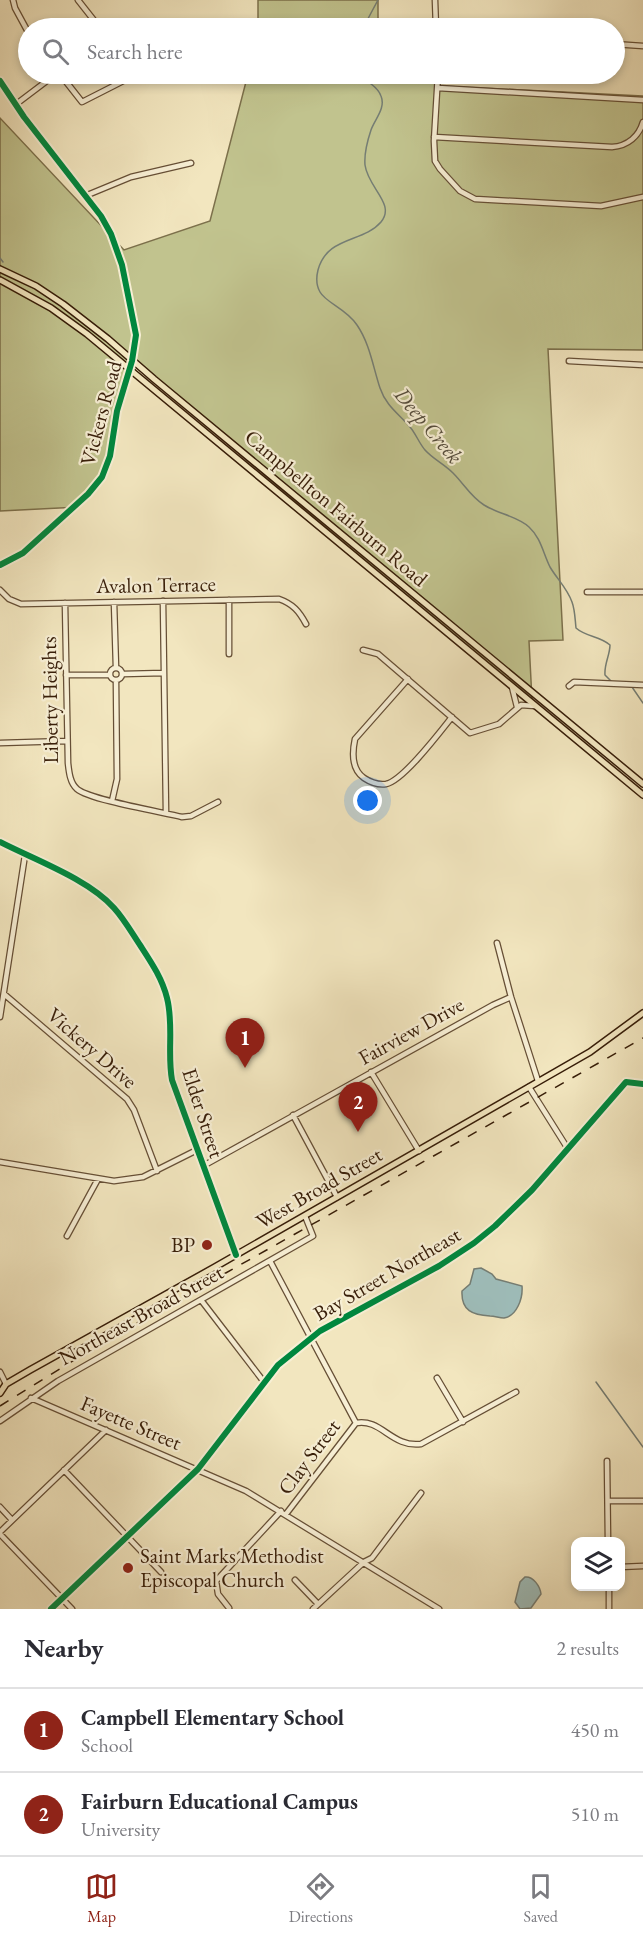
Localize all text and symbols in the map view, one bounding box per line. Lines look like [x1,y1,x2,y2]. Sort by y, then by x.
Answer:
search box [18,18,625,84]
icon: search [39,35,72,68]
text: Search here [87,37,182,66]
street label: Vickers Road [74,357,128,468]
water label: Deep Creek [387,380,469,470]
street label: Campbellton Fairburn Road [239,423,434,592]
street label: Avalon Terrace [95,570,216,599]
street label: Liberty Heights [35,636,64,764]
your location [353,786,382,815]
street label: Fairview Drive [353,990,468,1071]
street label: Vickery Drive [42,1001,143,1094]
pin: 1 [226,1018,264,1068]
street label: Elder Street [176,1064,231,1162]
pin: 2 [338,1082,378,1132]
street label: West Broad Street [251,1140,387,1235]
street label: Bay Street Northeast [308,1220,466,1327]
place label: BP [171,1231,195,1258]
marker: BP [200,1238,214,1252]
street label: Northeast Broad Street [54,1258,228,1371]
street label: Fayette Street [77,1389,186,1456]
street label: Clay Street [271,1413,346,1500]
map controls [571,1537,625,1591]
button: layers [571,1537,625,1591]
place label: Saint Marks Methodist Episcopal Church [140,1542,324,1593]
marker: Saint Marks Methodist Episcopal Church [121,1561,135,1575]
text: Nearby [24,1631,104,1665]
text: 2 results [556,1635,619,1661]
text: Campbell Elementary School [81,1703,344,1732]
text: 1 [38,1717,49,1743]
text: 450 m [571,1717,619,1743]
text: School [81,1732,133,1758]
text: Fairburn Educational Campus [81,1787,358,1816]
text: 2 [38,1801,49,1827]
text: 510 m [571,1801,619,1827]
text: University [81,1816,160,1842]
tab: Map [85,1870,118,1927]
tab: Directions [289,1870,353,1927]
tab: Saved [523,1870,558,1927]

